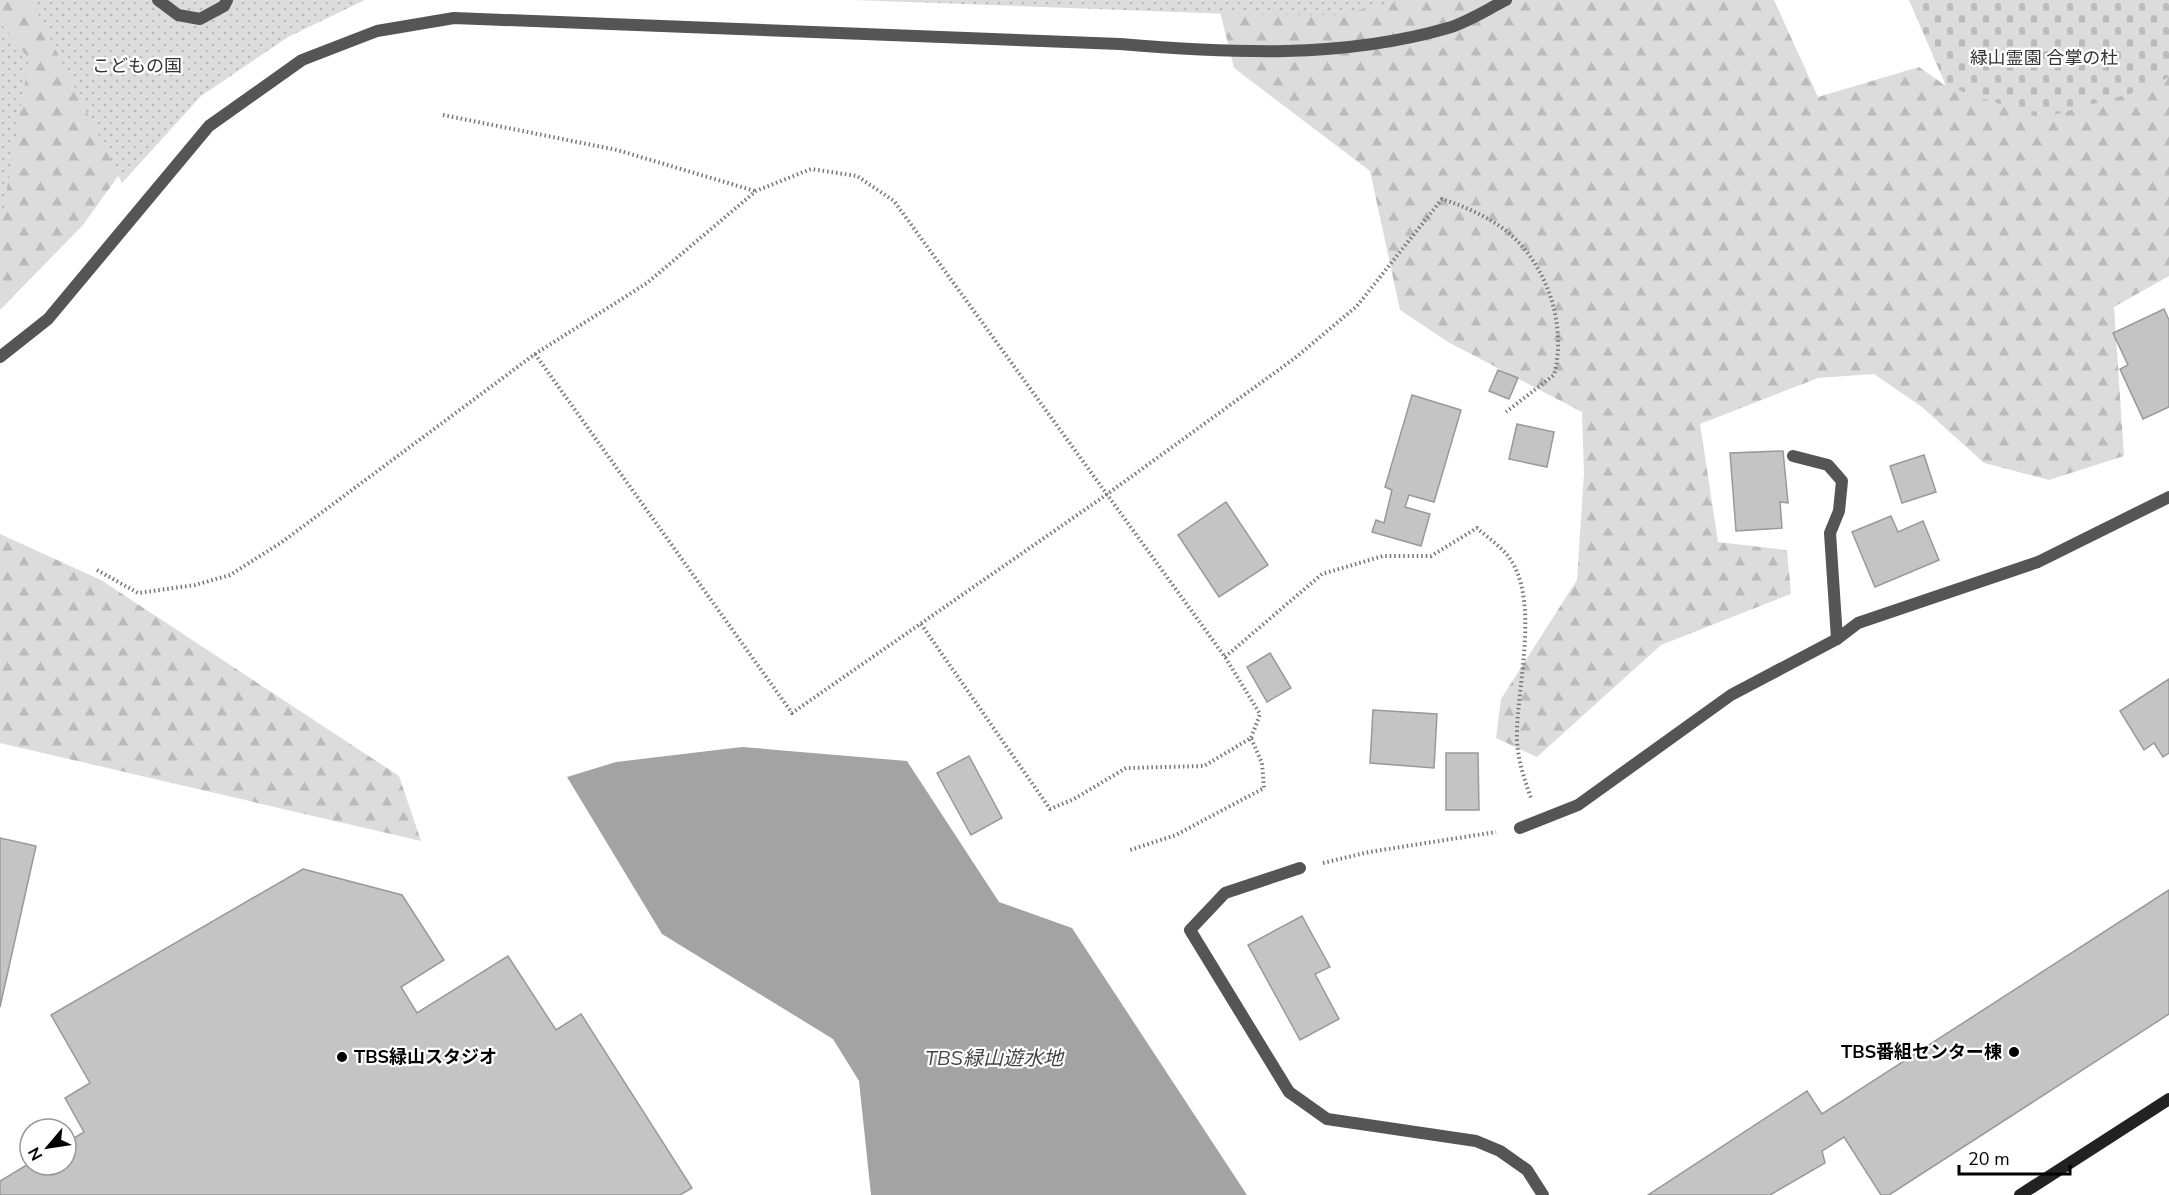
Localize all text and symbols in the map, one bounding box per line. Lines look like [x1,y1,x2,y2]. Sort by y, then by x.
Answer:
park label: 緑山霊園 合掌の杜 [1970,46,2118,70]
park label: こどもの国 [92,54,182,78]
place label: TBS番組センター棟 [1841,1040,2002,1064]
place label: TBS緑山スタジオ [354,1045,497,1069]
water label: TBS緑山遊水地 [925,1045,1065,1072]
marker: TBS番組センター棟 [2007,1045,2021,1059]
marker: TBS緑山スタジオ [335,1050,349,1064]
north arrow [18,1117,78,1177]
scale bar [1959,1138,2070,1176]
text: N [23,1143,48,1164]
text: 20 m [1968,1147,2010,1171]

